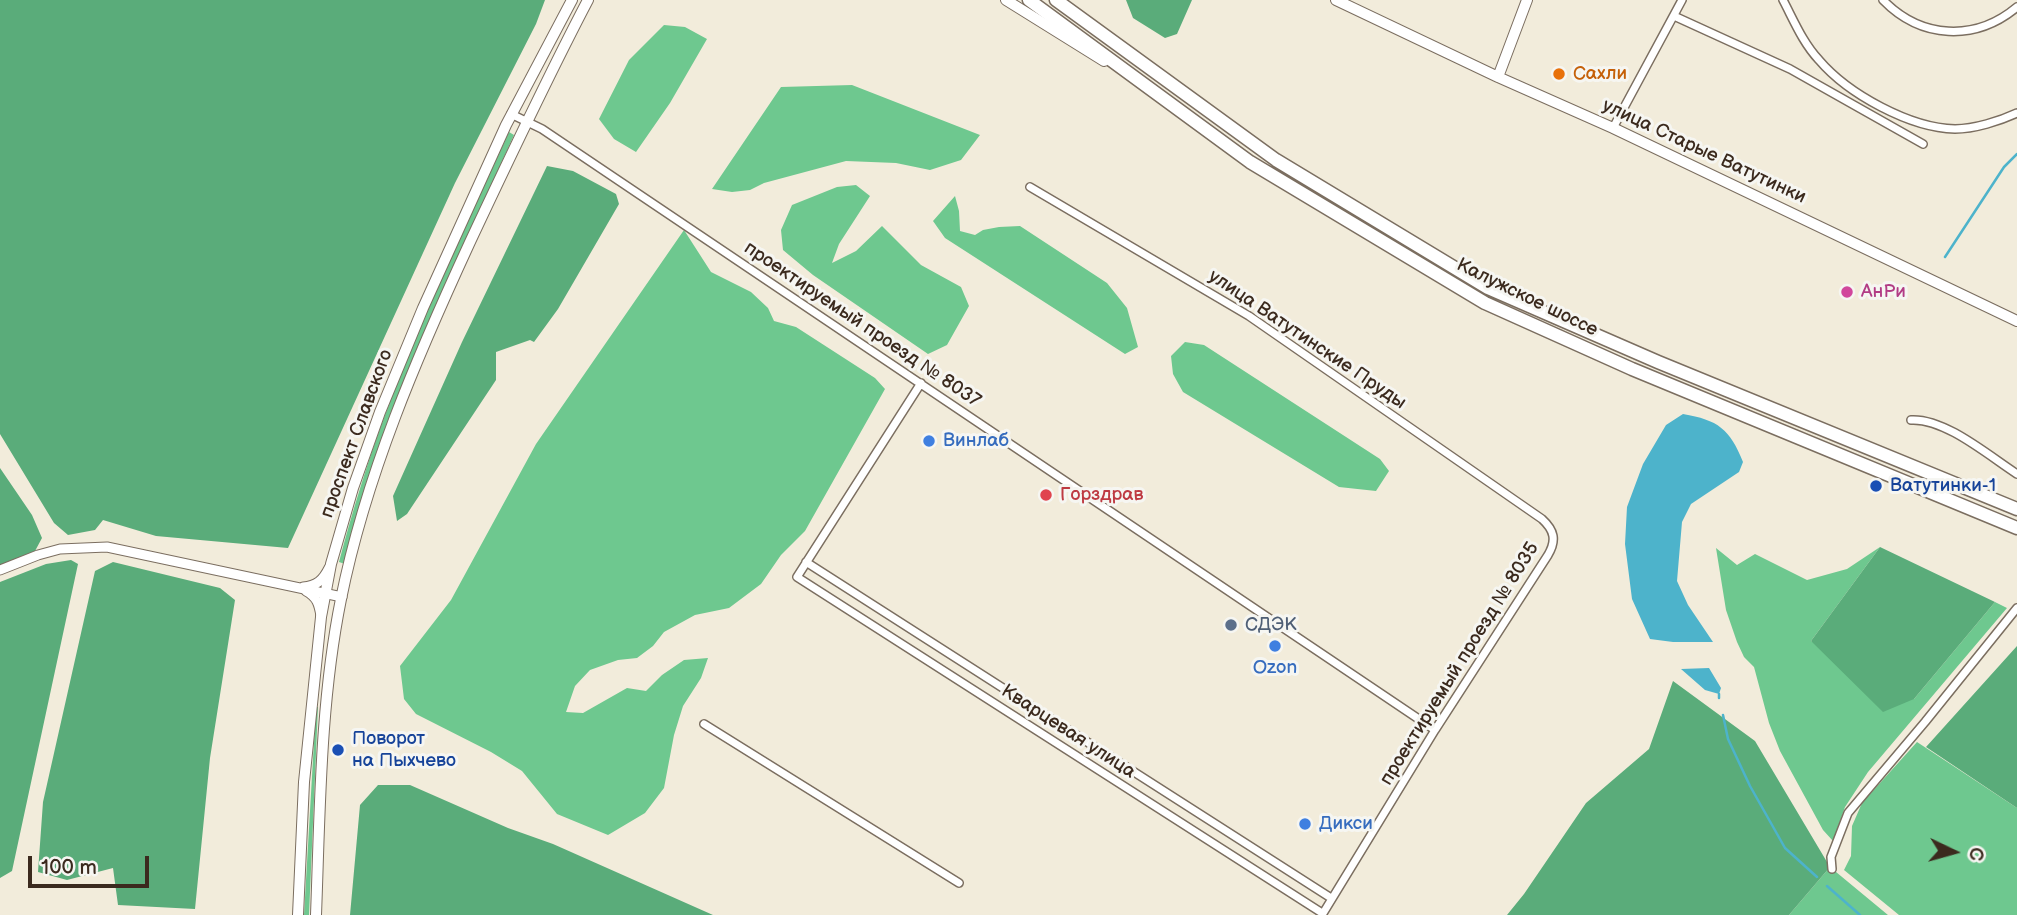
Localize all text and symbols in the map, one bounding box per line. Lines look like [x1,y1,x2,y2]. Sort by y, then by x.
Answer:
place label: Сахли [1573,63,1627,85]
marker: Сахли [1551,66,1567,82]
street label: улица Старые Ватутинки [1599,95,1809,209]
street label: проектируемый проезд № 8037 [739,237,985,413]
street label: Калужское шоссе [1453,254,1601,342]
street label: улица Ватутинские Пруды [1204,265,1410,415]
place label: АнРи [1861,281,1906,303]
marker: АнРи [1839,284,1855,300]
street label: проспект Славского [316,347,398,521]
place label: Винлаб [943,430,1009,452]
marker: Винлаб [921,433,937,449]
place label: Ватутинки-1 [1890,475,1996,497]
marker: Ватутинки-1 [1868,478,1884,494]
place label: Горздрав [1060,484,1144,506]
marker: Горздрав [1038,487,1054,503]
street label: проектируемый проезд № 8035 [1376,538,1544,790]
place label: СДЭК [1245,614,1296,636]
marker: СДЭК [1223,617,1239,633]
marker: Ozon [1267,638,1283,654]
place label: Ozon [1253,657,1297,679]
street label: Кварцевая улица [997,680,1139,784]
place label: Поворот на Пыхчево [352,728,456,772]
marker: Поворот на Пыхчево [330,742,346,758]
place label: Дикси [1319,813,1373,835]
marker: Дикси [1297,816,1313,832]
north arrow [1919,817,1989,887]
scale bar [32,842,152,886]
text: С [1963,846,1987,861]
text: 100 m [41,855,97,880]

